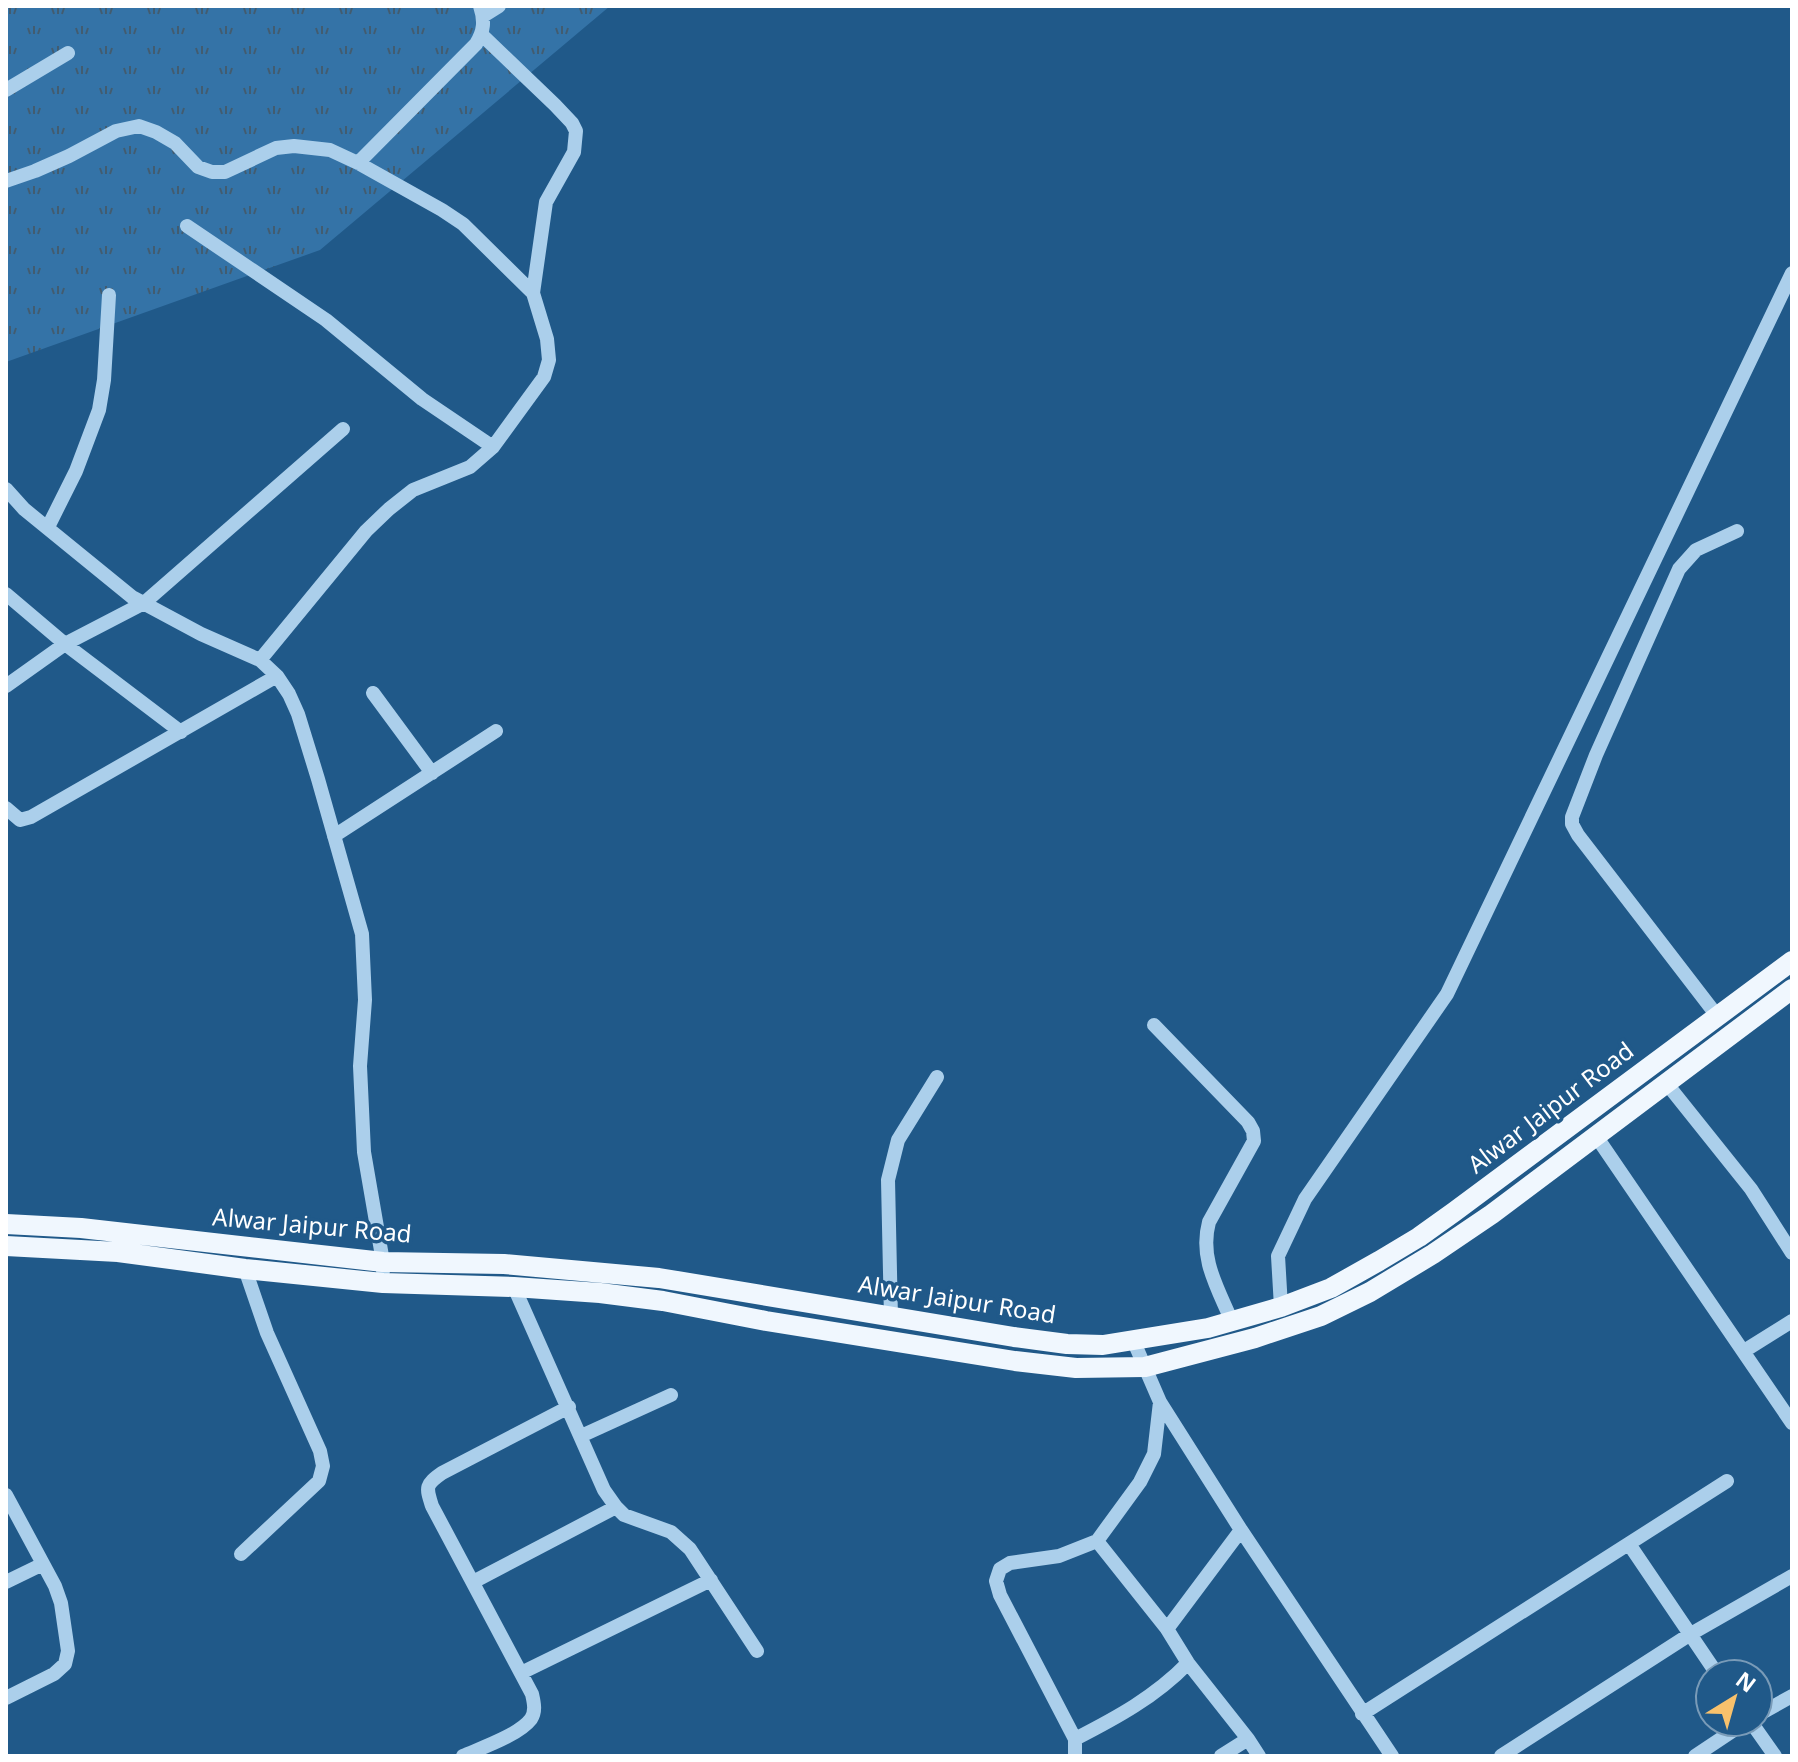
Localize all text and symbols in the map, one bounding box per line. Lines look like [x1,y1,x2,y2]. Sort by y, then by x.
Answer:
street label: Alwar Jaipur Road [1460,1034,1640,1180]
street label: Alwar Jaipur Road [211,1199,413,1250]
street label: Alwar Jaipur Road [856,1267,1058,1330]
north arrow [1694,1658,1774,1738]
text: N [1730,1664,1763,1699]

